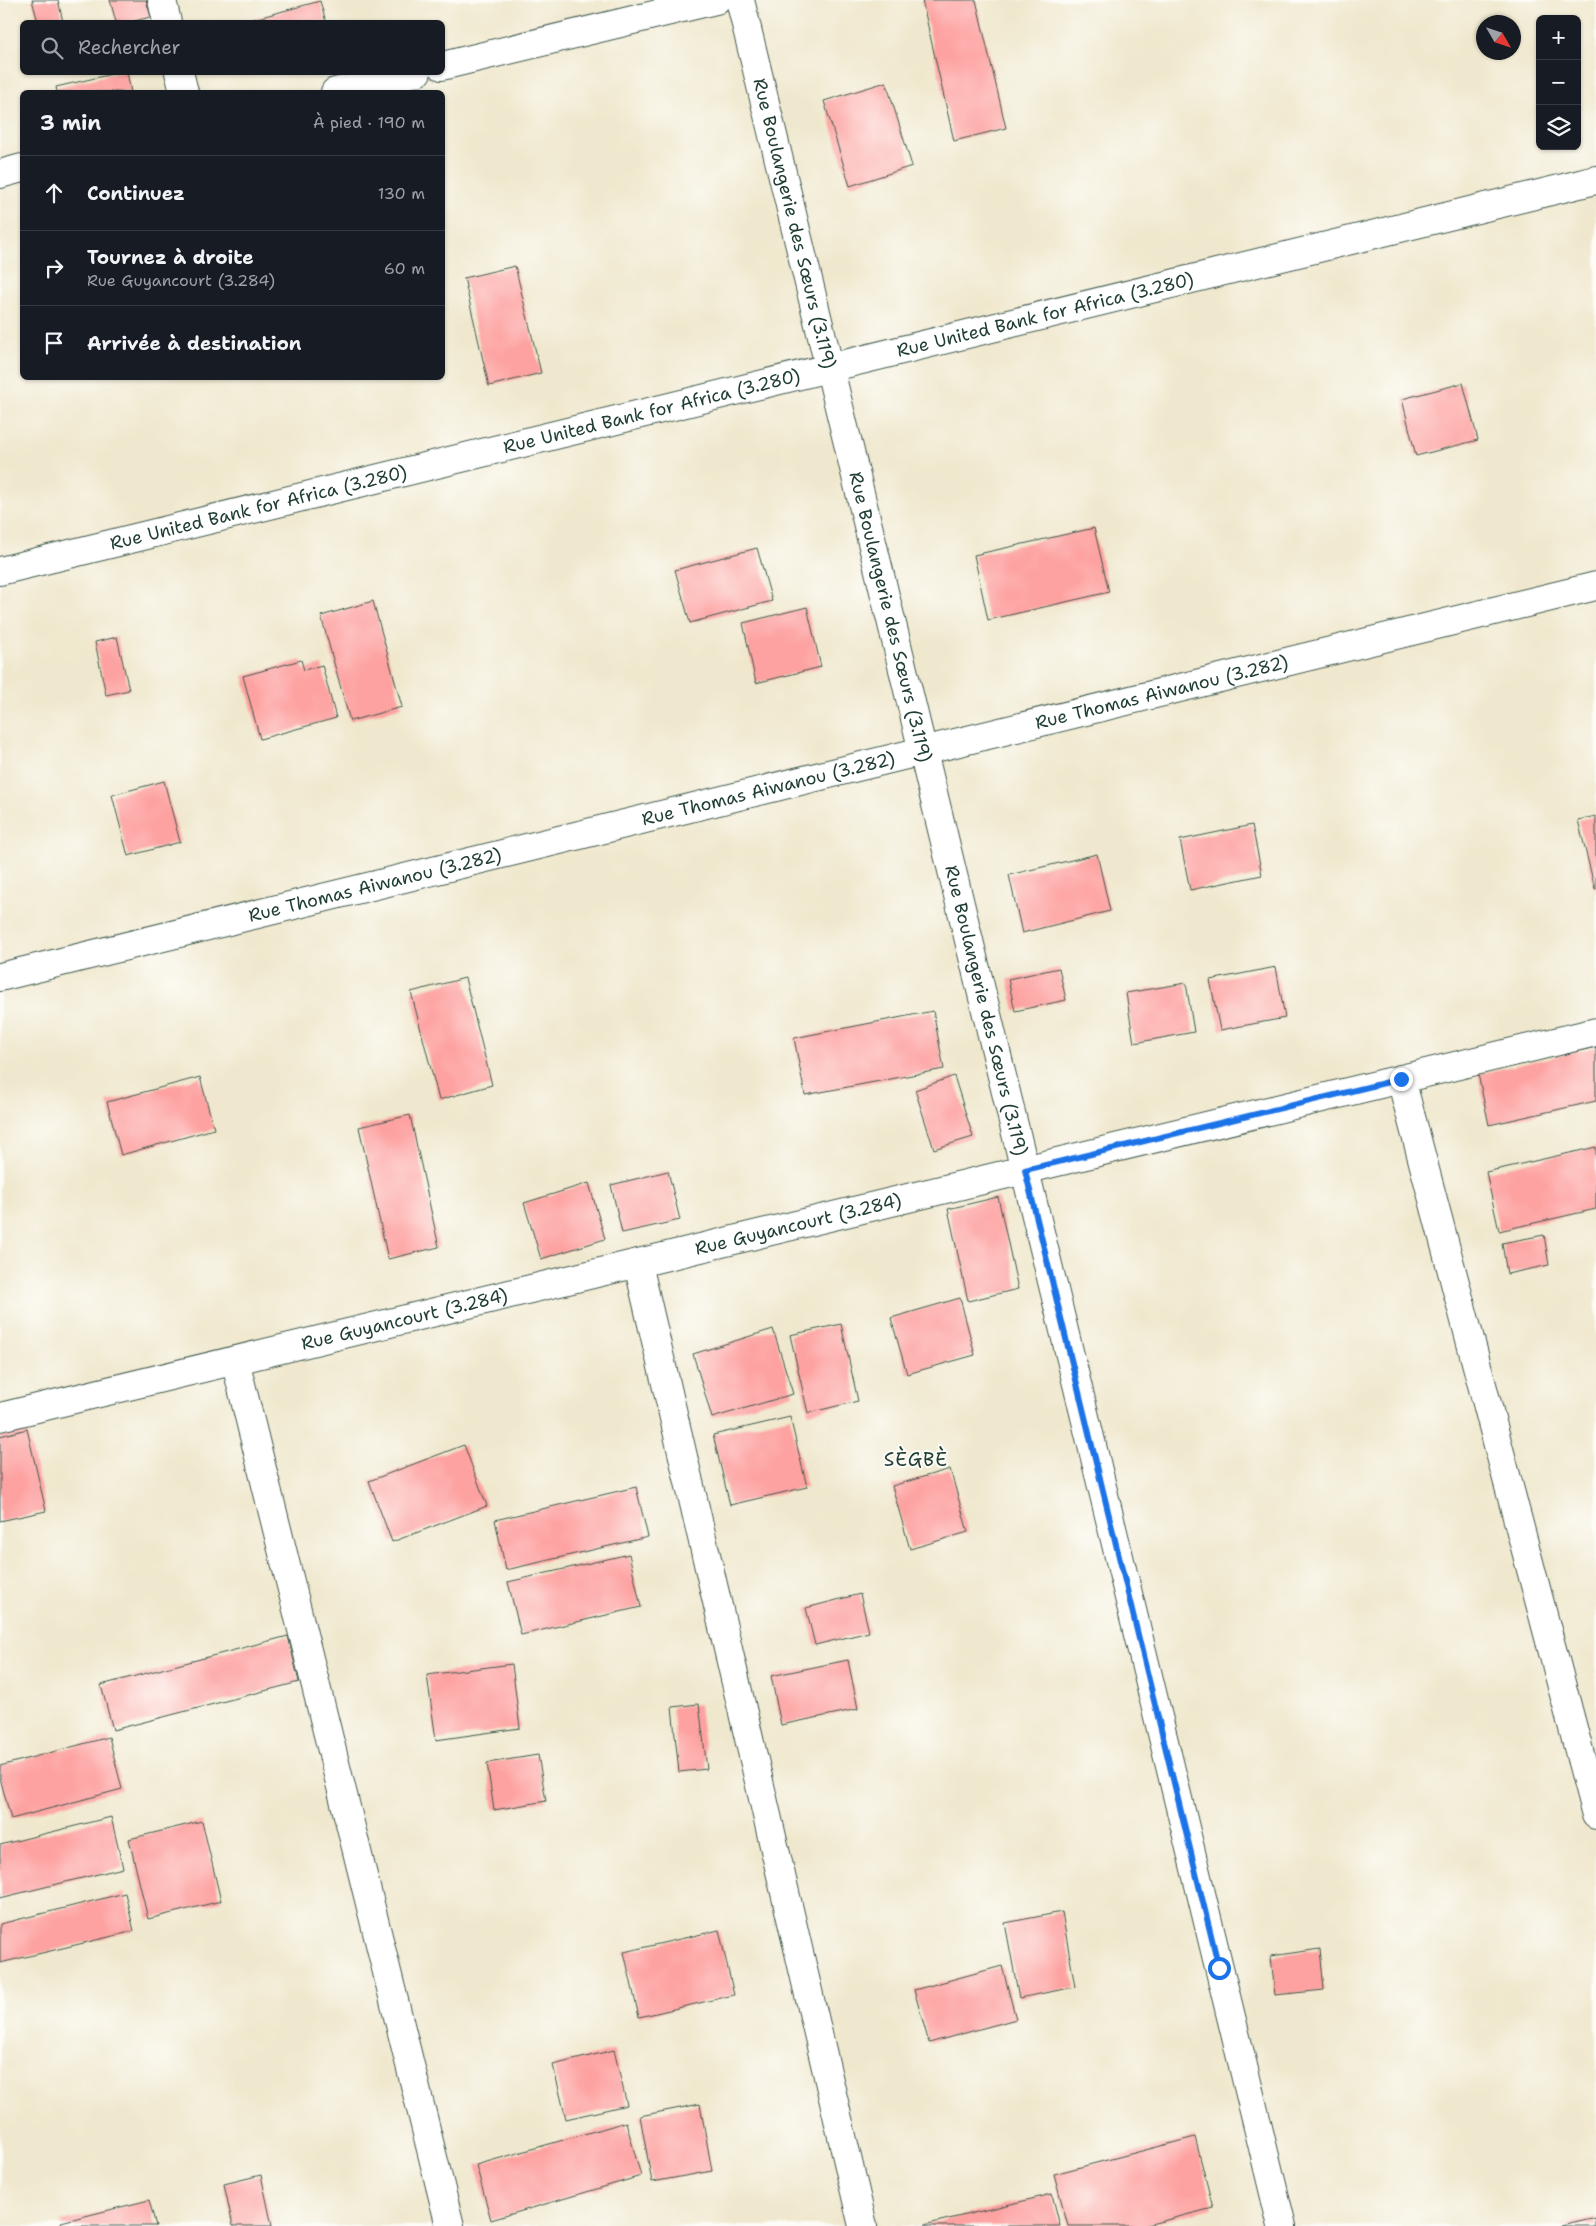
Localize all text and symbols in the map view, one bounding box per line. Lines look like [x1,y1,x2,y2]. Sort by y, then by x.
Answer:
north arrow [1476,15,1521,60]
map controls [1536,15,1581,150]
button: + [1536,15,1581,60]
search box [20,20,445,75]
icon: search [38,34,66,62]
text: Rechercher [78,35,181,60]
button: − [1536,60,1581,105]
street label: Rue Boulangerie des Sœurs (3.119) [747,76,841,371]
button: layers [1536,105,1581,150]
text: 3 min [40,109,101,137]
text: À pied · 190 m [313,112,425,133]
icon: ahead [40,179,68,207]
text: Continuez [87,181,185,206]
text: 130 m [378,183,425,204]
text: Tournez à droite [87,245,254,270]
icon: right [40,254,68,282]
text: 60 m [384,258,425,279]
street label: Rue United Bank for Africa (3.280) [894,267,1196,363]
text: Rue Guyancourt (3.284) [87,270,275,291]
icon: arrive [40,329,68,357]
text: Arrivée à destination [87,331,301,356]
street label: Rue United Bank for Africa (3.280) [501,363,803,459]
street label: Rue United Bank for Africa (3.280) [107,460,409,556]
street label: Rue Boulangerie des Sœurs (3.119) [843,469,937,765]
street label: Rue Thomas Aiwanou (3.282) [1033,650,1291,735]
street label: Rue Thomas Aiwanou (3.282) [639,746,897,831]
street label: Rue Thomas Aiwanou (3.282) [246,843,504,928]
street label: Rue Boulangerie des Sœurs (3.119) [939,863,1033,1158]
route end [1390,1068,1413,1091]
street label: Rue Guyancourt (3.284) [692,1188,904,1261]
street label: Rue Guyancourt (3.284) [299,1283,510,1356]
district label: SÈGBÈ [884,1446,948,1472]
route start [1208,1957,1231,1980]

